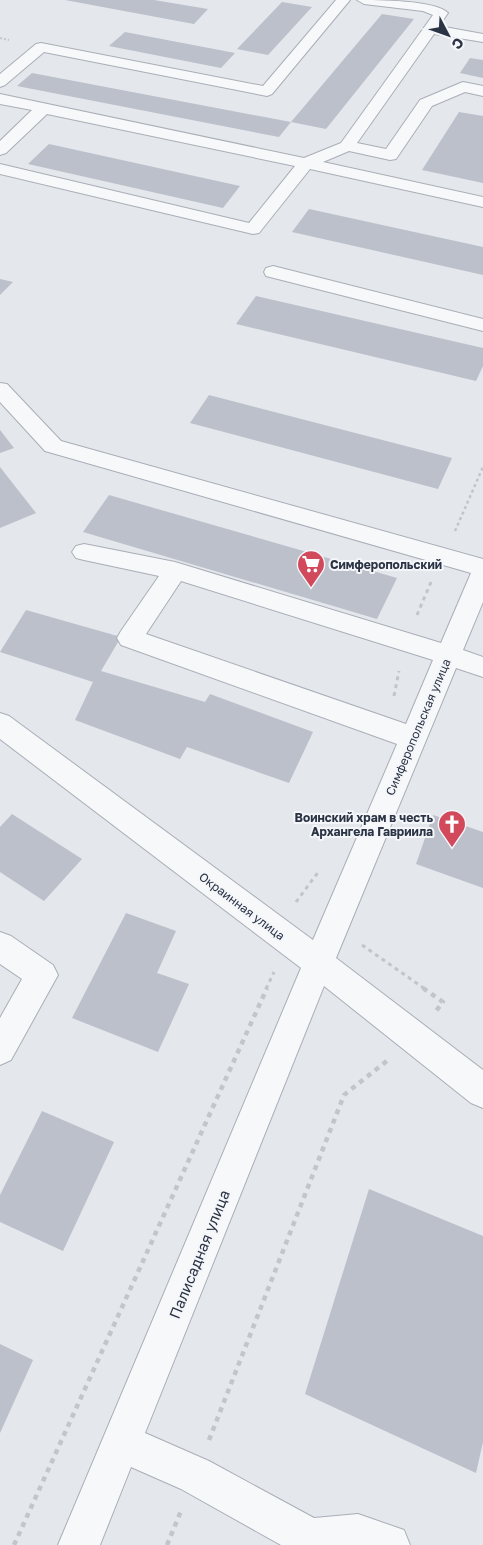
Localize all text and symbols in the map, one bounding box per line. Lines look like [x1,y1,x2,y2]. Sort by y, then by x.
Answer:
north arrow [423,10,473,60]
text: С [448,35,468,53]
supermarket icon: Симферопольский [296,549,326,588]
place label: Симферопольский [330,557,442,572]
street label: Симферопольская улица [382,656,454,798]
church icon: Воинский храм в честь Архангела Гавриила [437,809,467,848]
place label: Воинский храм в честь Архангела Гавриила [295,810,433,839]
street label: Окраинная улица [196,869,288,943]
street label: Палисадная улица [165,1187,233,1321]

